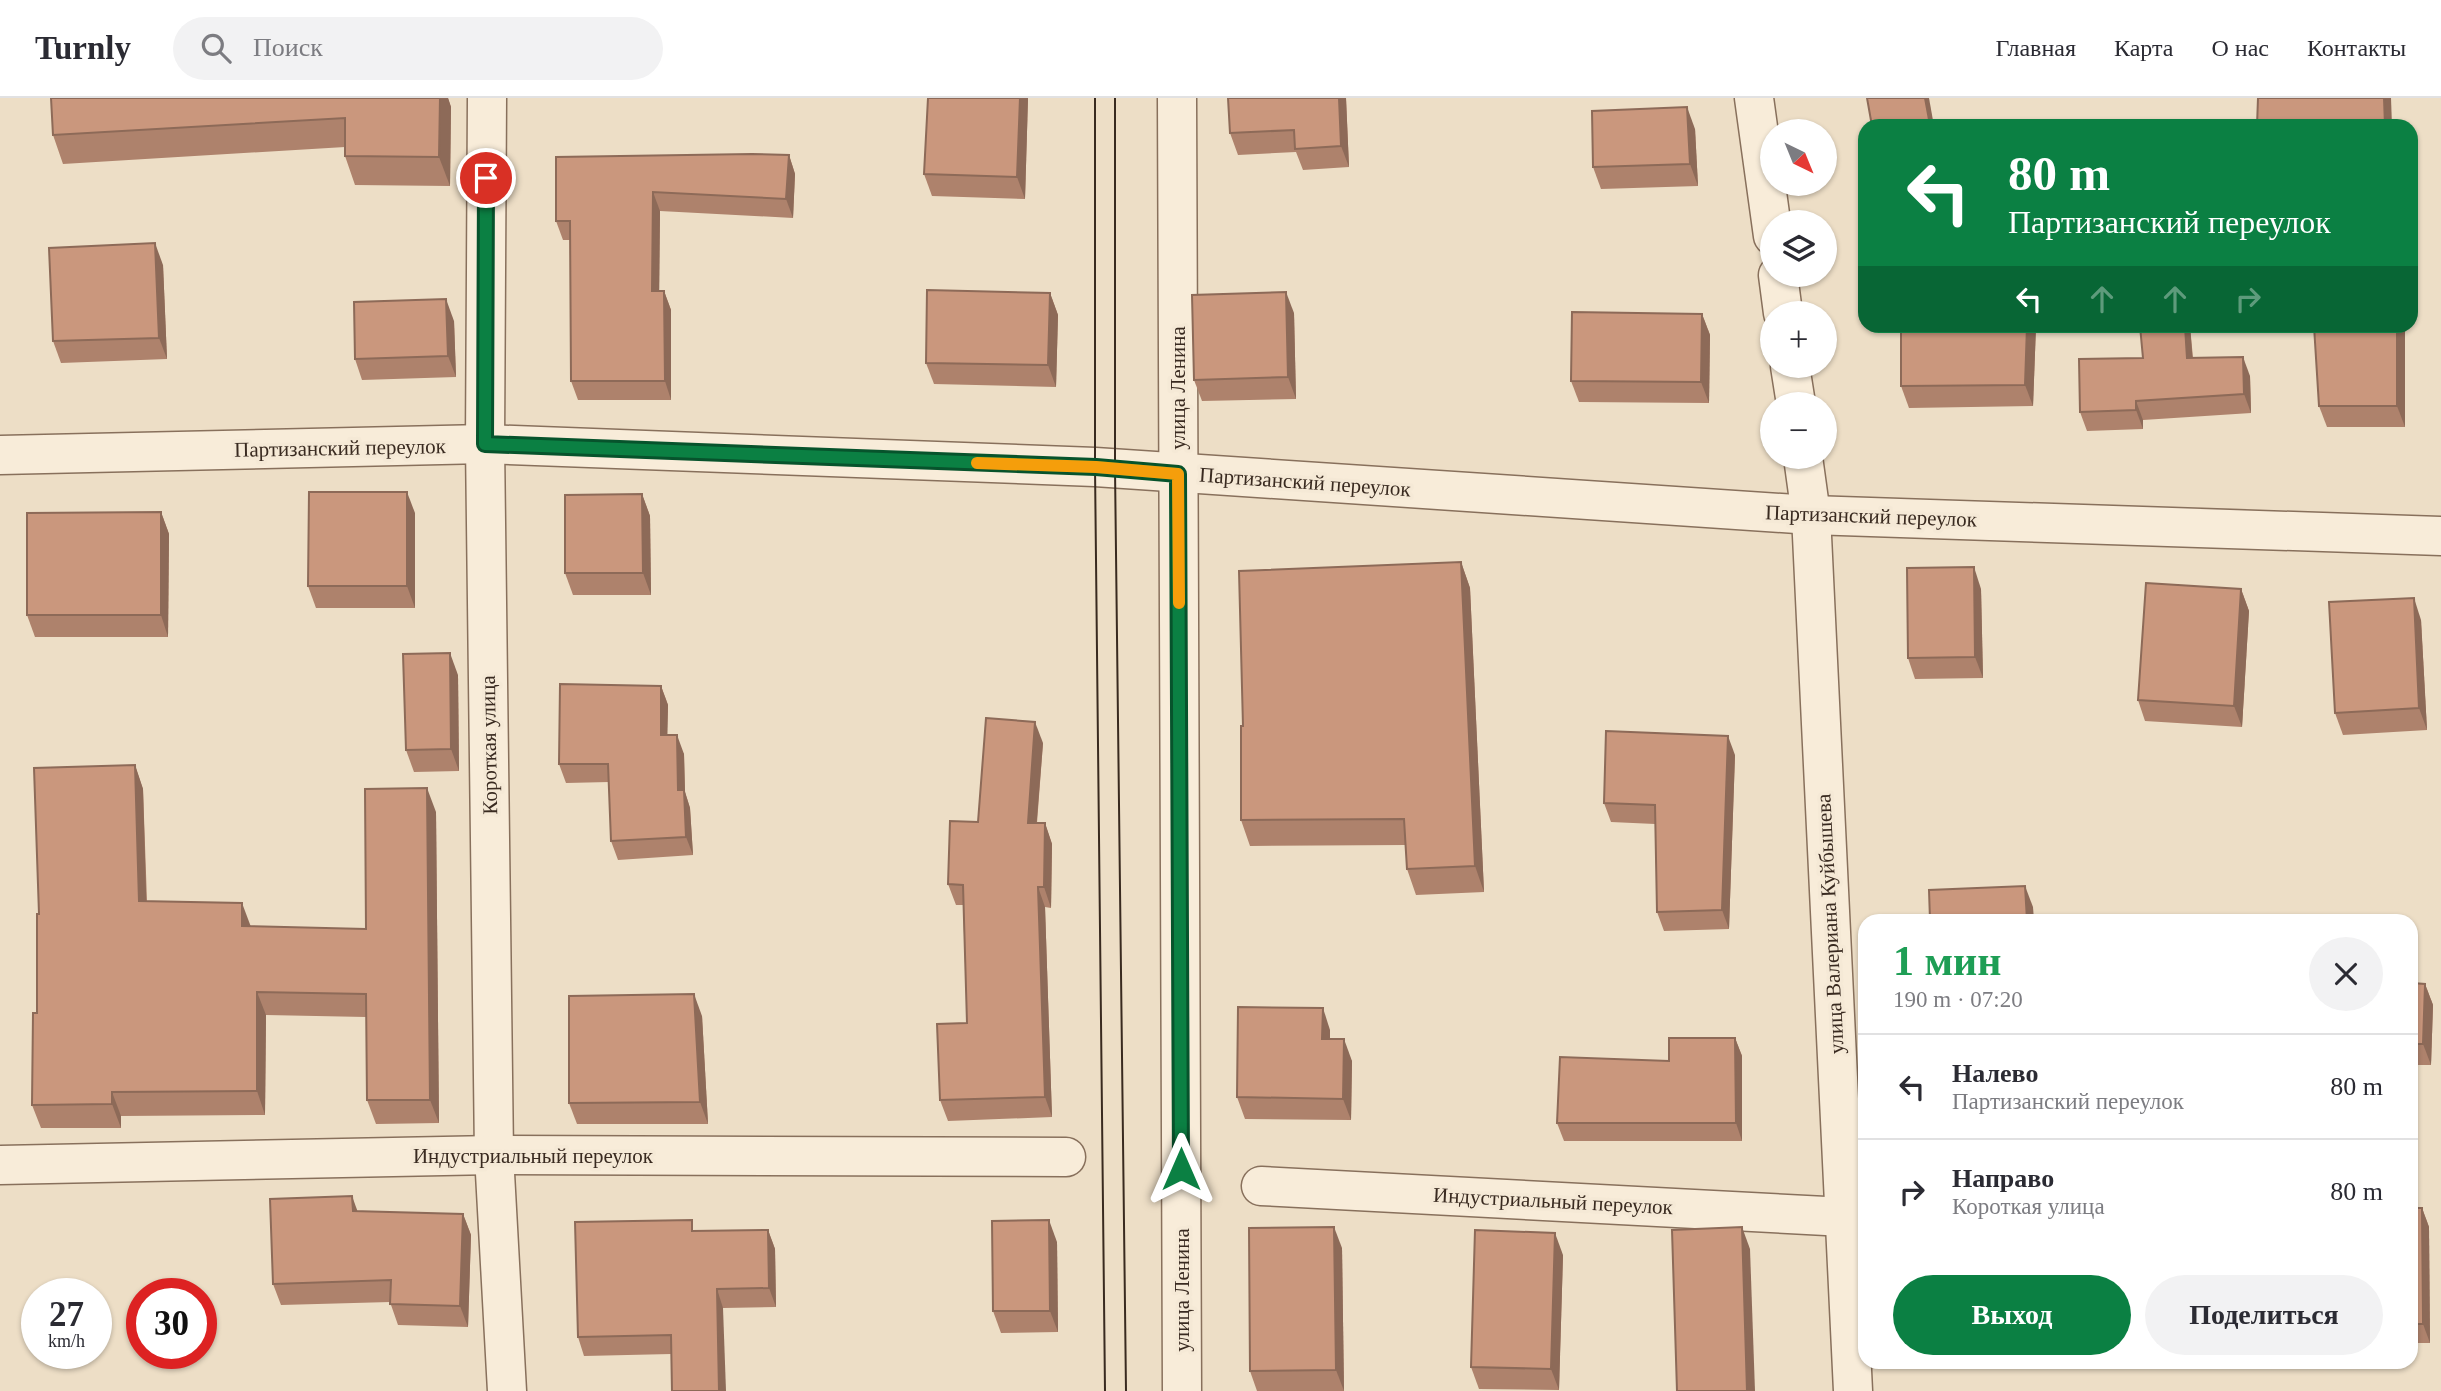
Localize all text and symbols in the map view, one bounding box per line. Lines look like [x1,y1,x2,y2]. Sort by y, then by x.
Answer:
search box [173,17,663,80]
icon: search [197,29,235,67]
text: Turnly [35,30,131,66]
text: Поиск [253,33,323,62]
text: Главная [1995,35,2076,61]
text: Карта [2114,35,2173,61]
text: О нас [2211,35,2269,61]
text: Контакты [2307,35,2406,61]
north arrow [1760,119,1838,196]
map controls [1760,119,1837,469]
text: 80 m [2008,146,2110,201]
icon: left [1893,147,1984,238]
pin [456,148,516,208]
icon: arrive [467,159,505,197]
text: Партизанский переулок [2008,204,2331,240]
button: layers [1760,210,1837,287]
icon: left [2010,280,2048,318]
icon: ahead [2083,280,2121,318]
icon: ahead [2156,280,2194,318]
icon: right [2229,280,2267,318]
button: + [1760,301,1837,378]
street label: улица Ленина [1166,326,1190,450]
button: − [1760,392,1837,469]
street label: Партизанский переулок [234,434,447,462]
street label: Партизанский переулок [1198,463,1412,501]
street label: Партизанский переулок [1765,500,1978,532]
street label: Короткая улица [476,674,502,815]
street label: улица Валериана Куйбышева [1811,793,1849,1055]
button: close [2309,937,2383,1011]
text: 1 мин [1893,938,2002,984]
text: 190 m · 07:20 [1893,987,2023,1012]
text: Налево [1952,1059,2038,1088]
icon: left [1893,1068,1931,1106]
text: 80 m [2330,1072,2383,1101]
text: Партизанский переулок [1952,1089,2184,1114]
position arrow [1144,1132,1218,1206]
street label: Индустриальный переулок [413,1144,654,1168]
text: Направо [1952,1164,2054,1193]
icon: right [1893,1173,1931,1211]
text: 80 m [2330,1177,2383,1206]
street label: Индустриальный переулок [1432,1183,1674,1219]
text: Короткая улица [1952,1194,2105,1219]
street label: улица Ленина [1170,1228,1194,1352]
button: Выход [1893,1275,2131,1355]
button: Поделиться [2145,1275,2383,1355]
speed limit sign: 30 [126,1278,217,1369]
text: 27 [49,1295,84,1334]
text: km/h [48,1331,85,1351]

